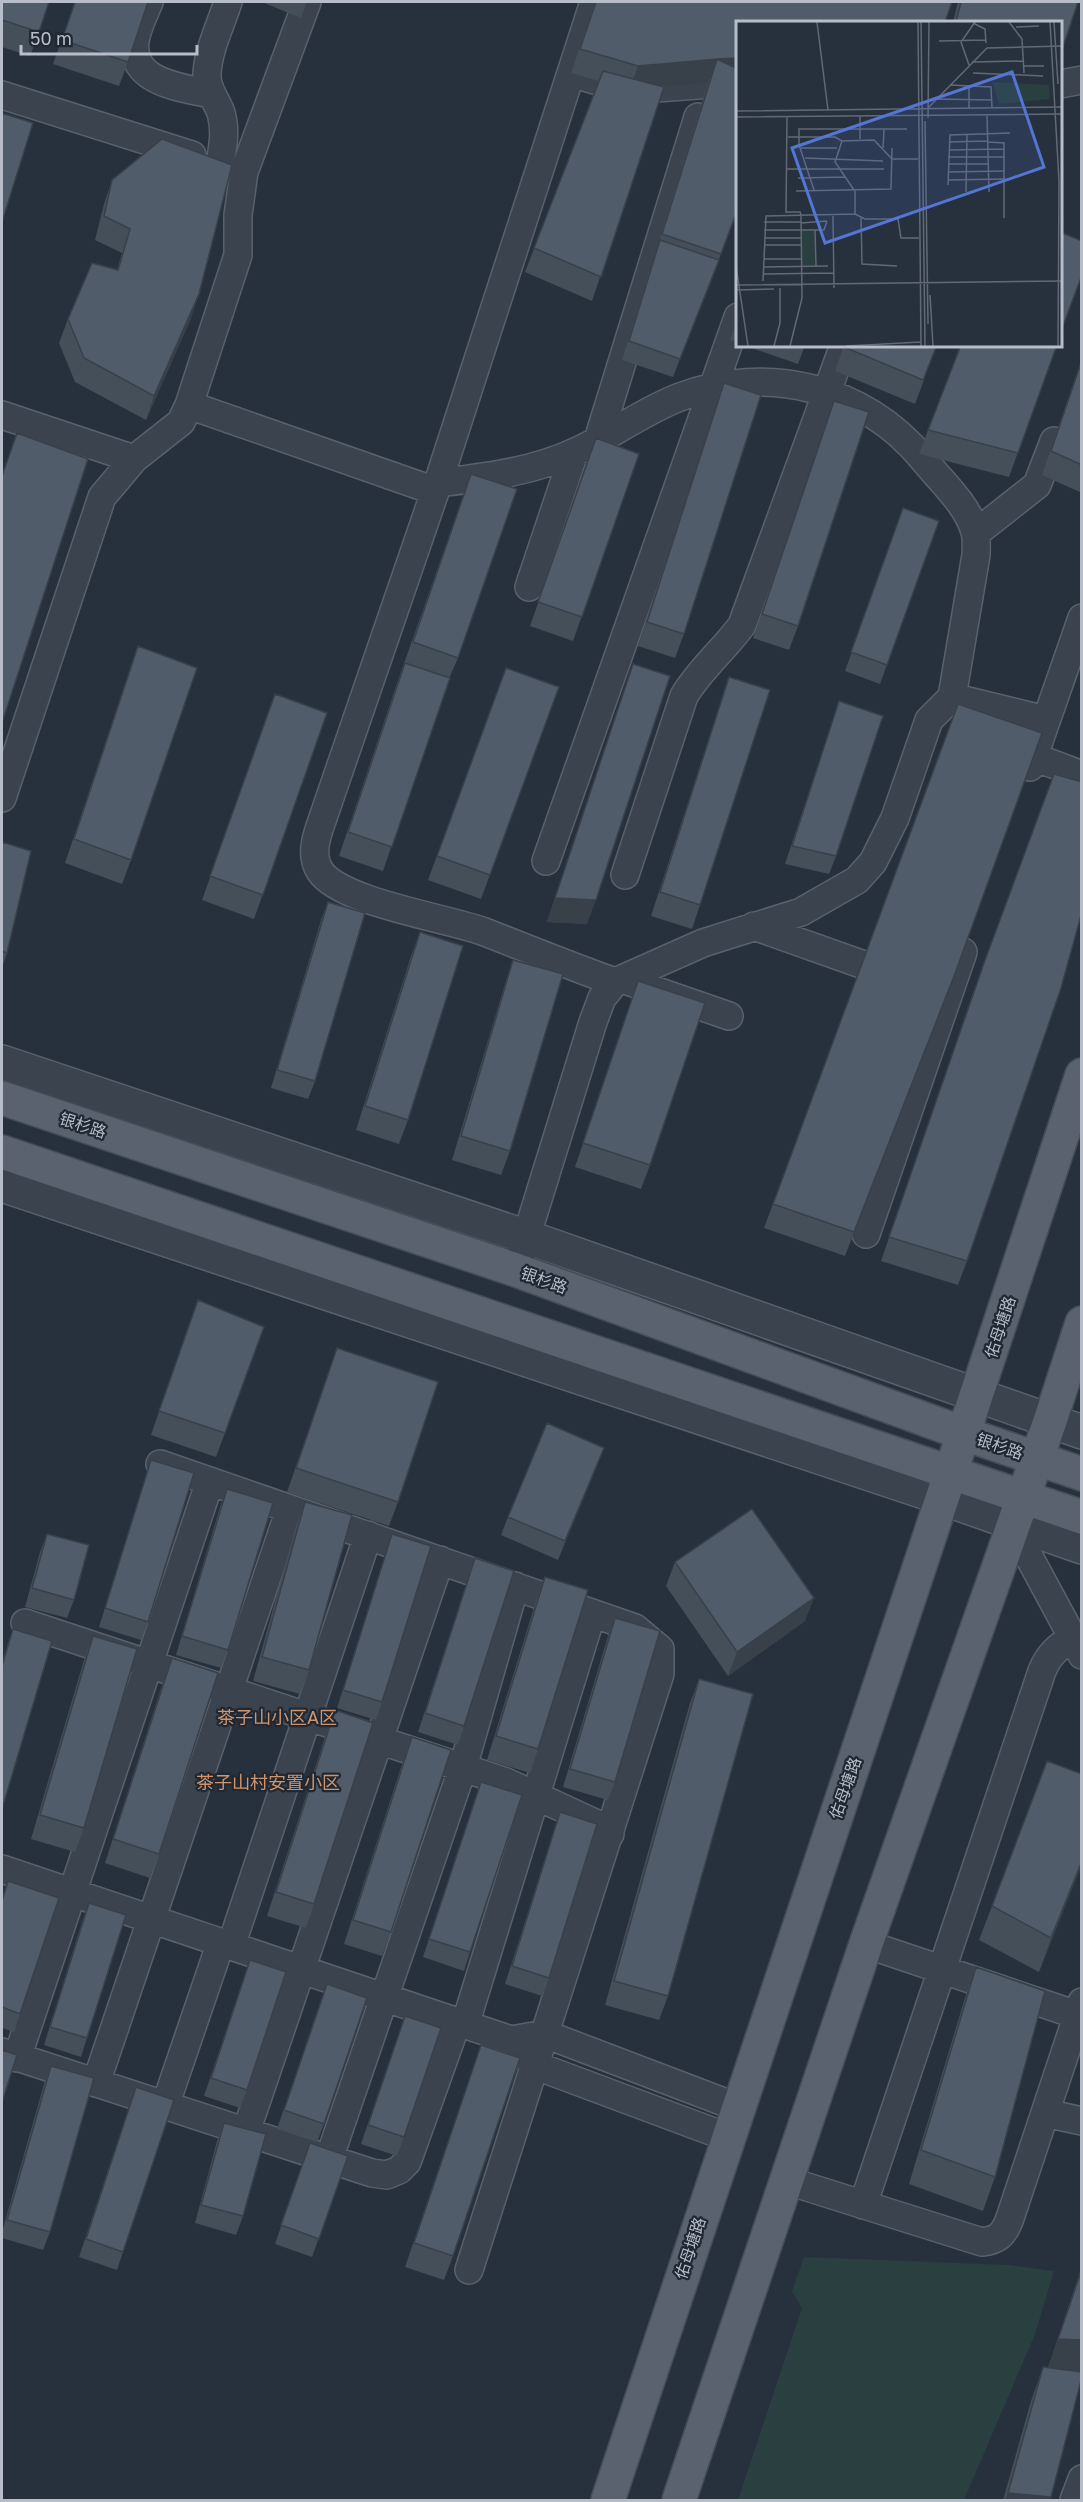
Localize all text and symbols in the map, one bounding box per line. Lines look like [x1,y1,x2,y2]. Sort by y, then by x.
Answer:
scale bar [21,18,196,56]
inset map [736,21,1062,346]
text: 50 m [30,27,72,49]
street label: 银杉路 [57,1108,109,1142]
street label: 银杉路 [518,1262,570,1298]
street label: 佑母塘路 [981,1293,1019,1361]
street label: 银杉路 [974,1429,1026,1463]
district label: 茶子山小区A区 [217,1706,337,1728]
street label: 佑母塘路 [825,1754,865,1822]
district label: 茶子山村安置小区 [196,1771,340,1793]
street label: 佑母塘路 [671,2214,709,2282]

